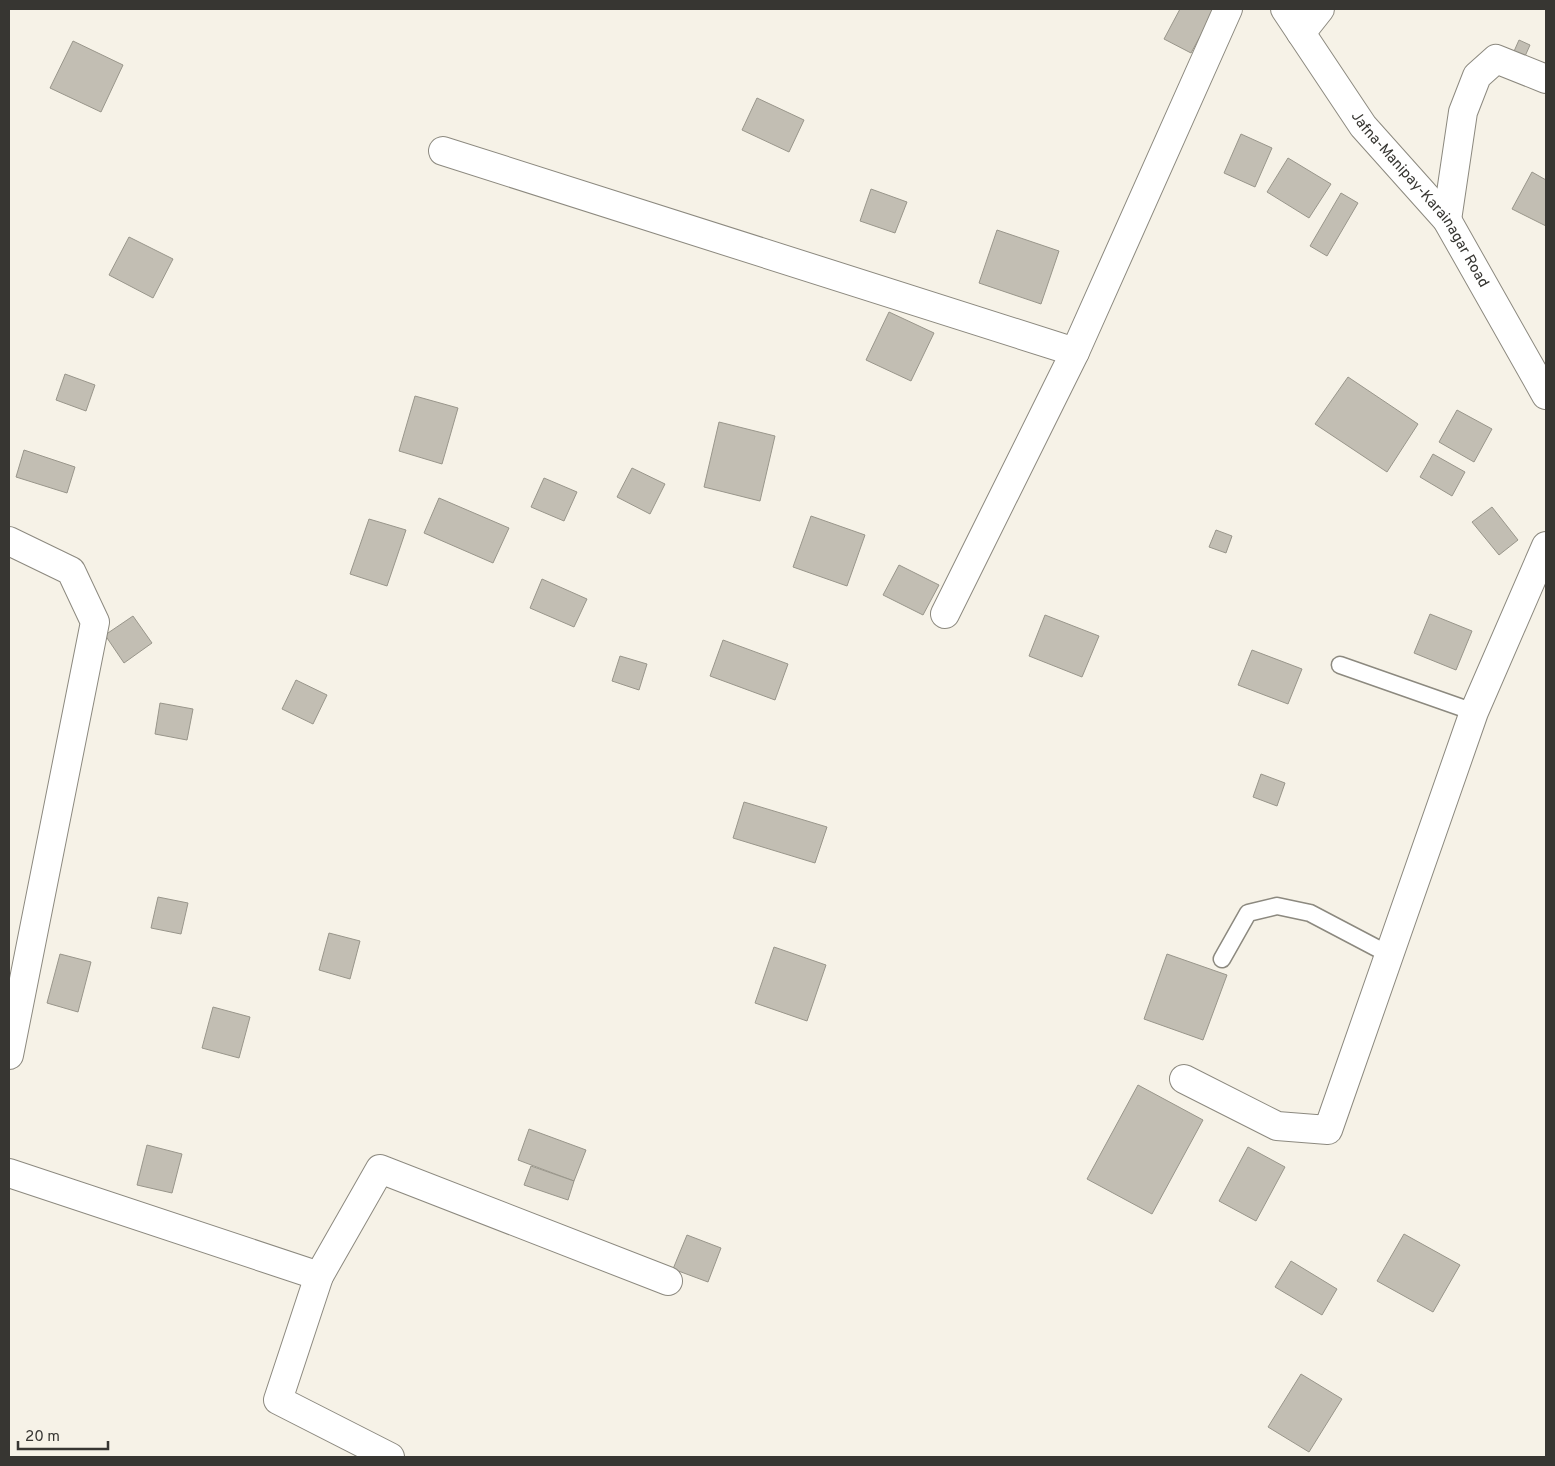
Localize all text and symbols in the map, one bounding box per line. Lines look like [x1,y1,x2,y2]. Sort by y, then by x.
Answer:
street label: Jafna-Manipay-Karainagar Road [1346,108,1493,291]
scale bar [18,1418,108,1450]
text: 20 m [25,1428,60,1447]

